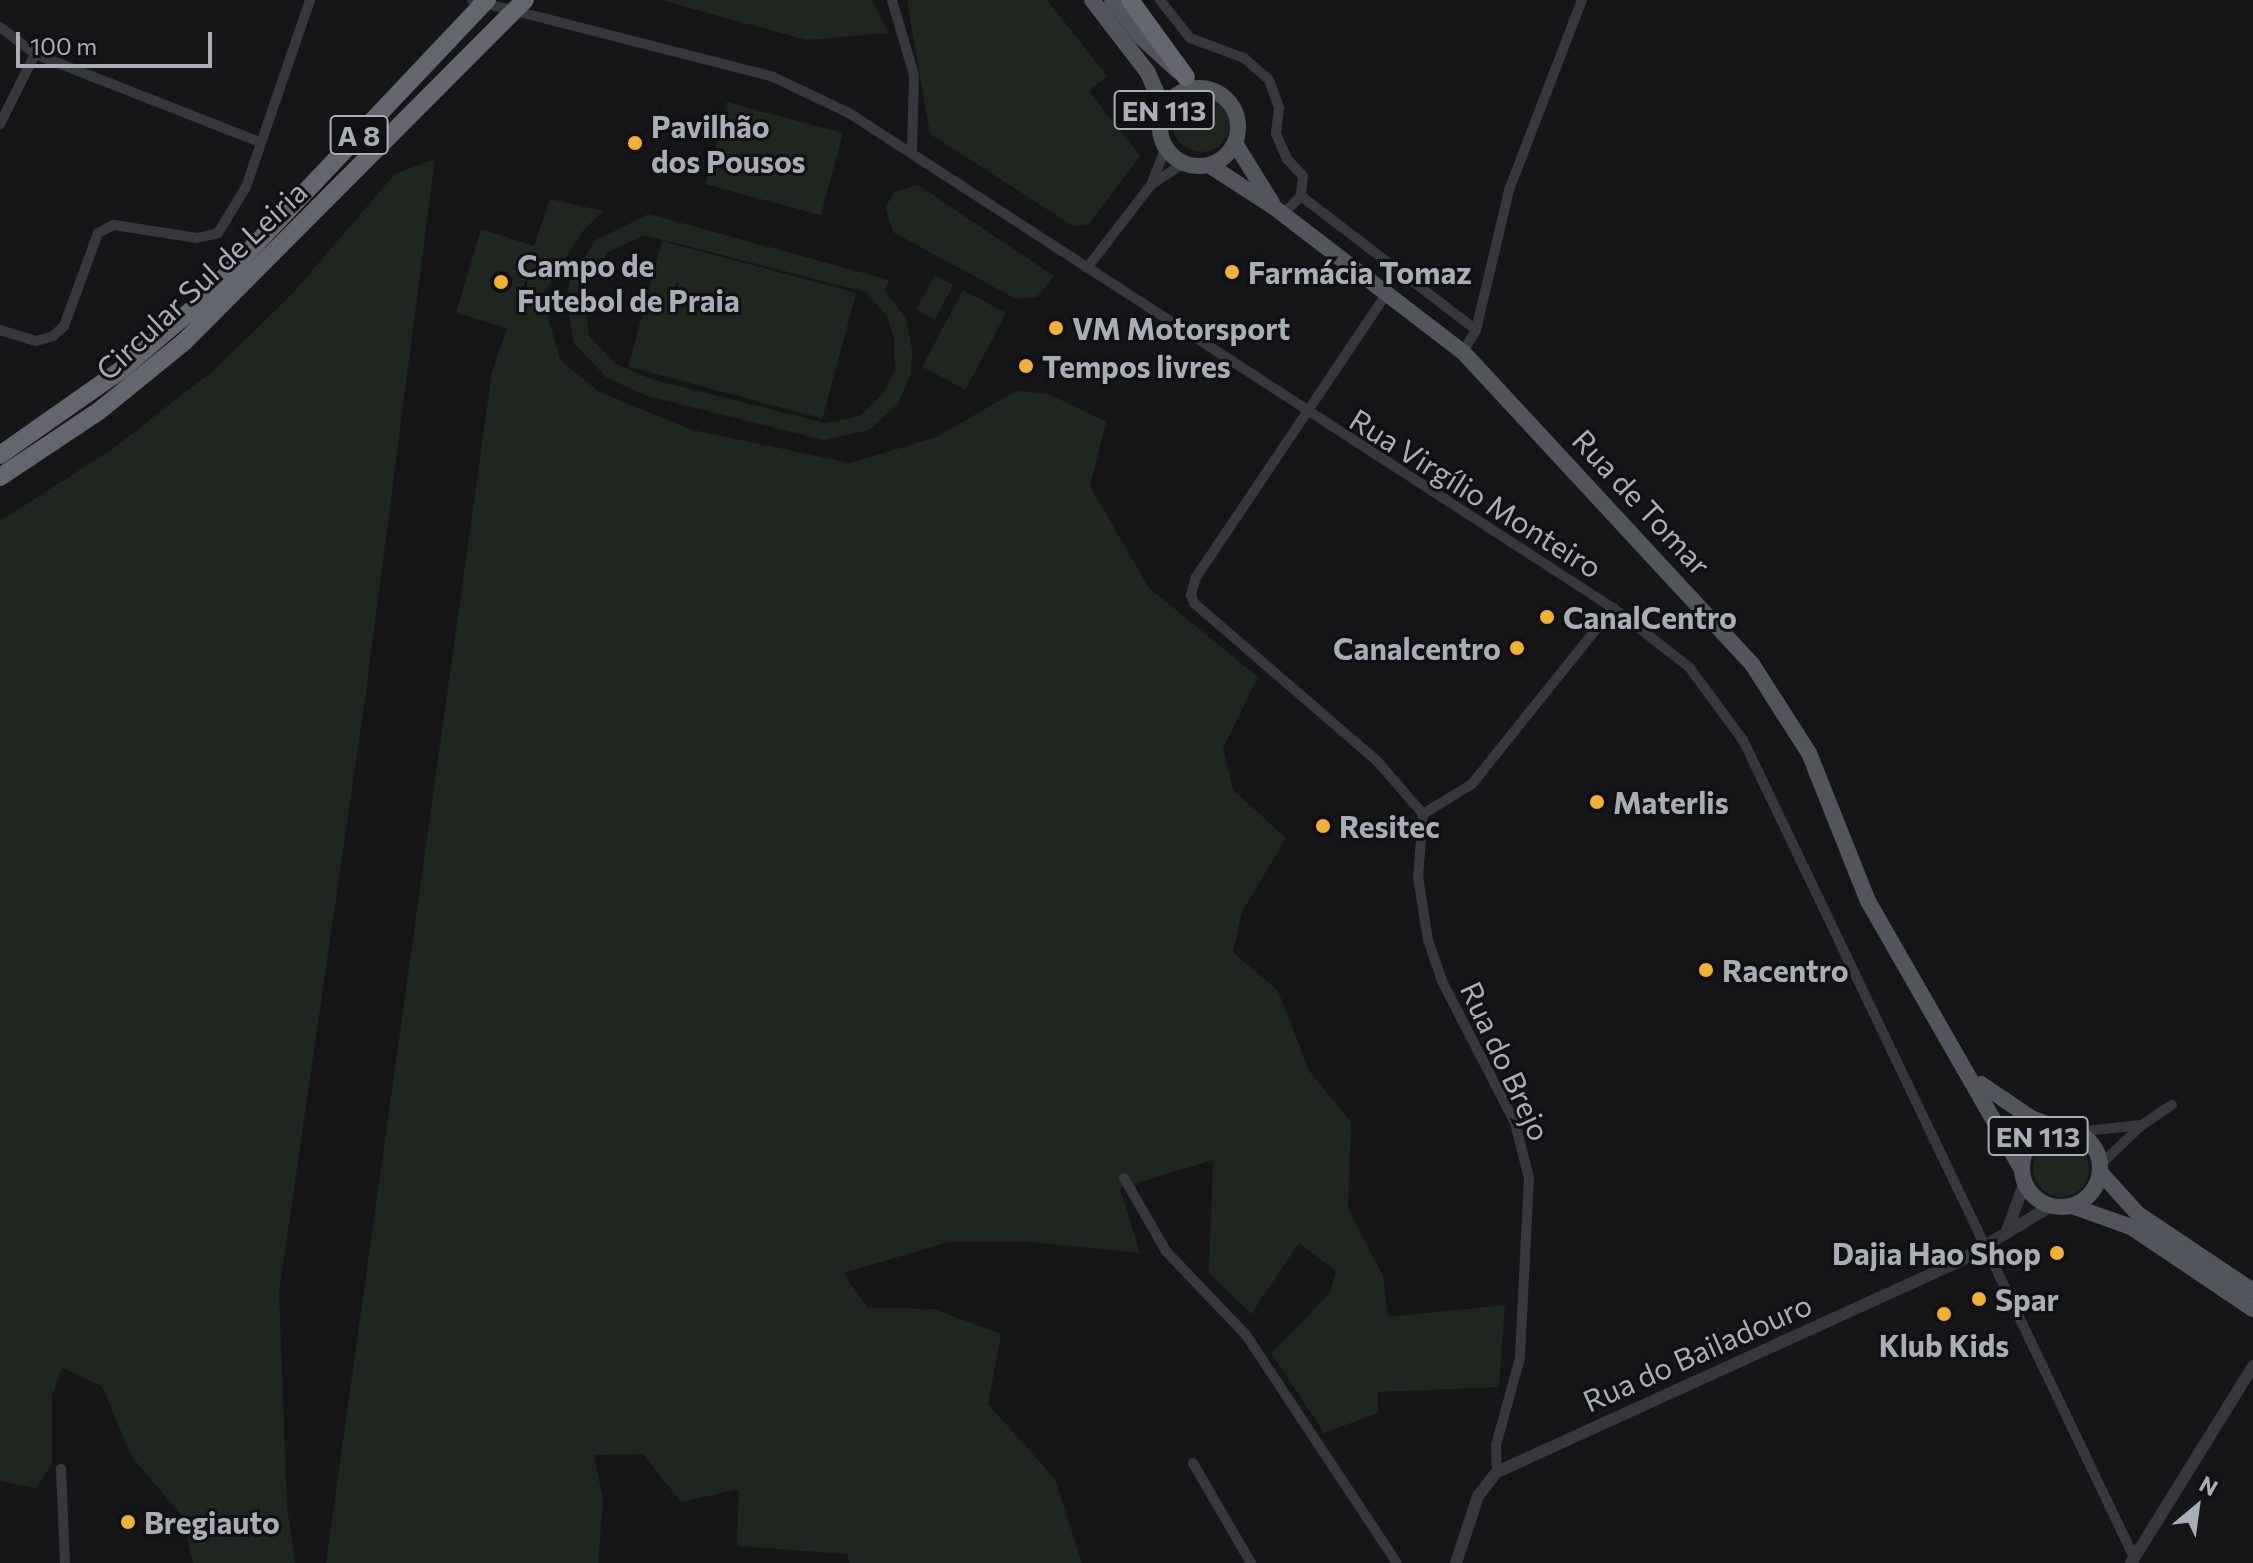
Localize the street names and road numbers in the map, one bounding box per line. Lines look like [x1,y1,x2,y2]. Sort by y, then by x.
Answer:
road number: EN 113 [1112,86,1216,134]
road number: A 8 [329,111,389,159]
street label: Circular Sul de Leiria [88,173,314,387]
street label: Rua Virgílio Monteiro [1343,401,1609,585]
street label: Rua de Tomar [1566,422,1718,582]
street label: Rua do Brejo [1453,976,1559,1146]
road number: EN 113 [1986,1112,2090,1160]
street label: Rua do Bailadouro [1577,1285,1817,1419]

